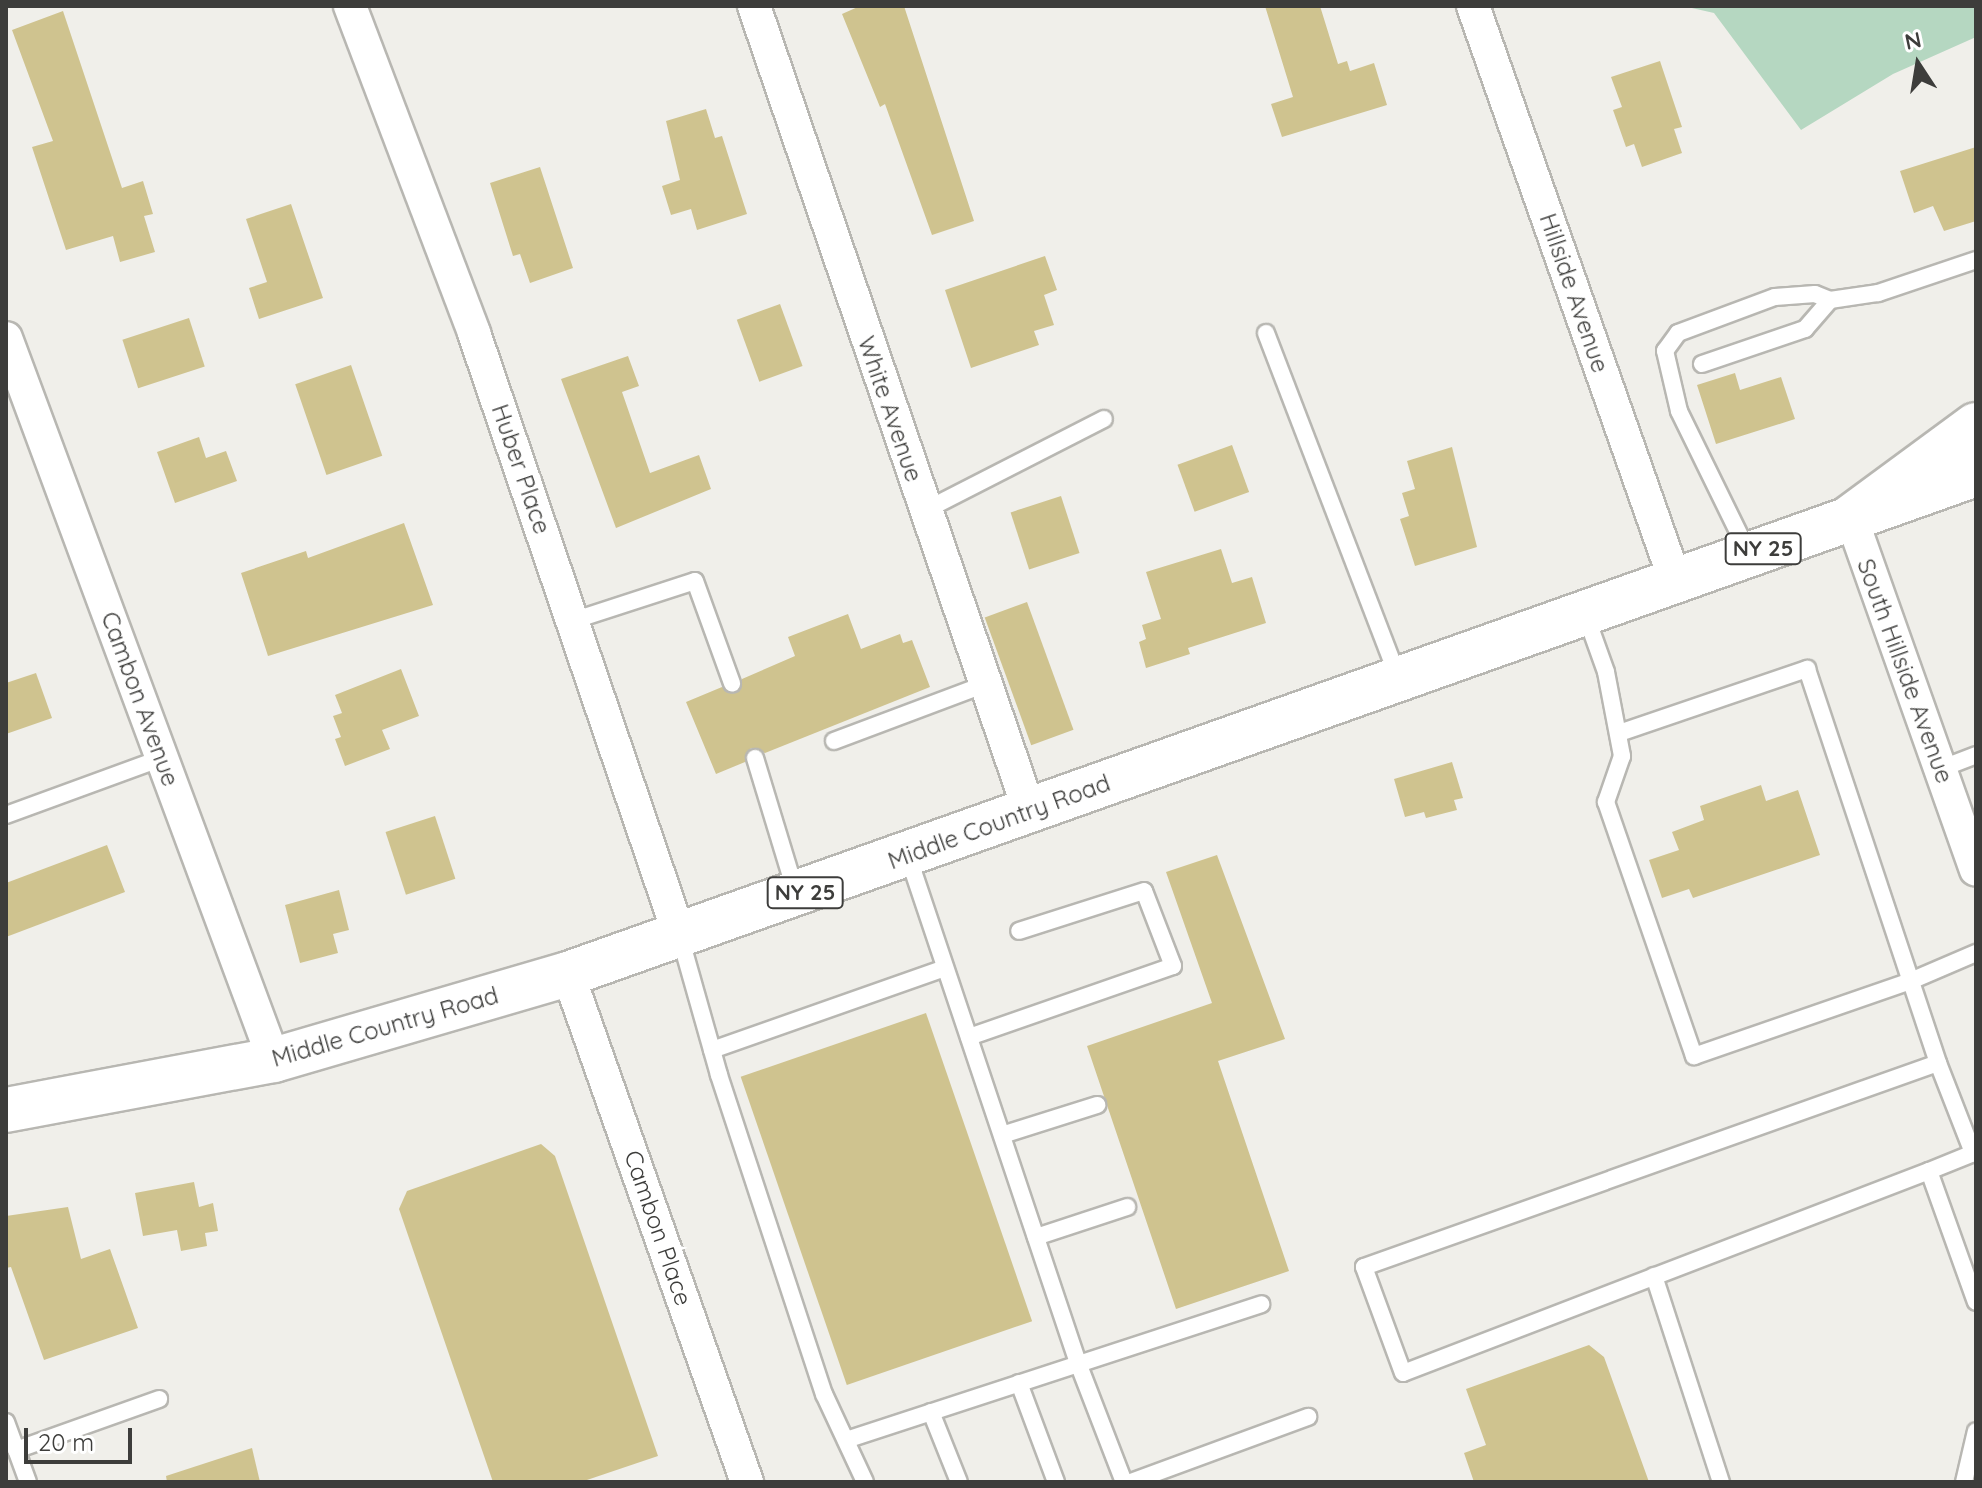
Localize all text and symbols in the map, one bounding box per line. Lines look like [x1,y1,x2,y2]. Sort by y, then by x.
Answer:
north arrow [1878,24,1958,104]
text: N [1902,25,1924,56]
street label: Hillside Avenue [1533,210,1615,376]
street label: White Avenue [852,332,928,486]
street label: Huber Place [485,400,557,538]
road number: NY 25 [1723,531,1803,567]
street label: South Hillside Avenue [1851,555,1959,787]
street label: Cambon Avenue [95,608,185,790]
street label: Middle Country Road [884,768,1114,876]
road number: NY 25 [765,875,845,911]
street label: Middle Country Road [268,981,502,1073]
street label: Cambon Place [618,1147,698,1309]
scale bar [28,1412,136,1462]
text: 20 m [38,1427,94,1457]

